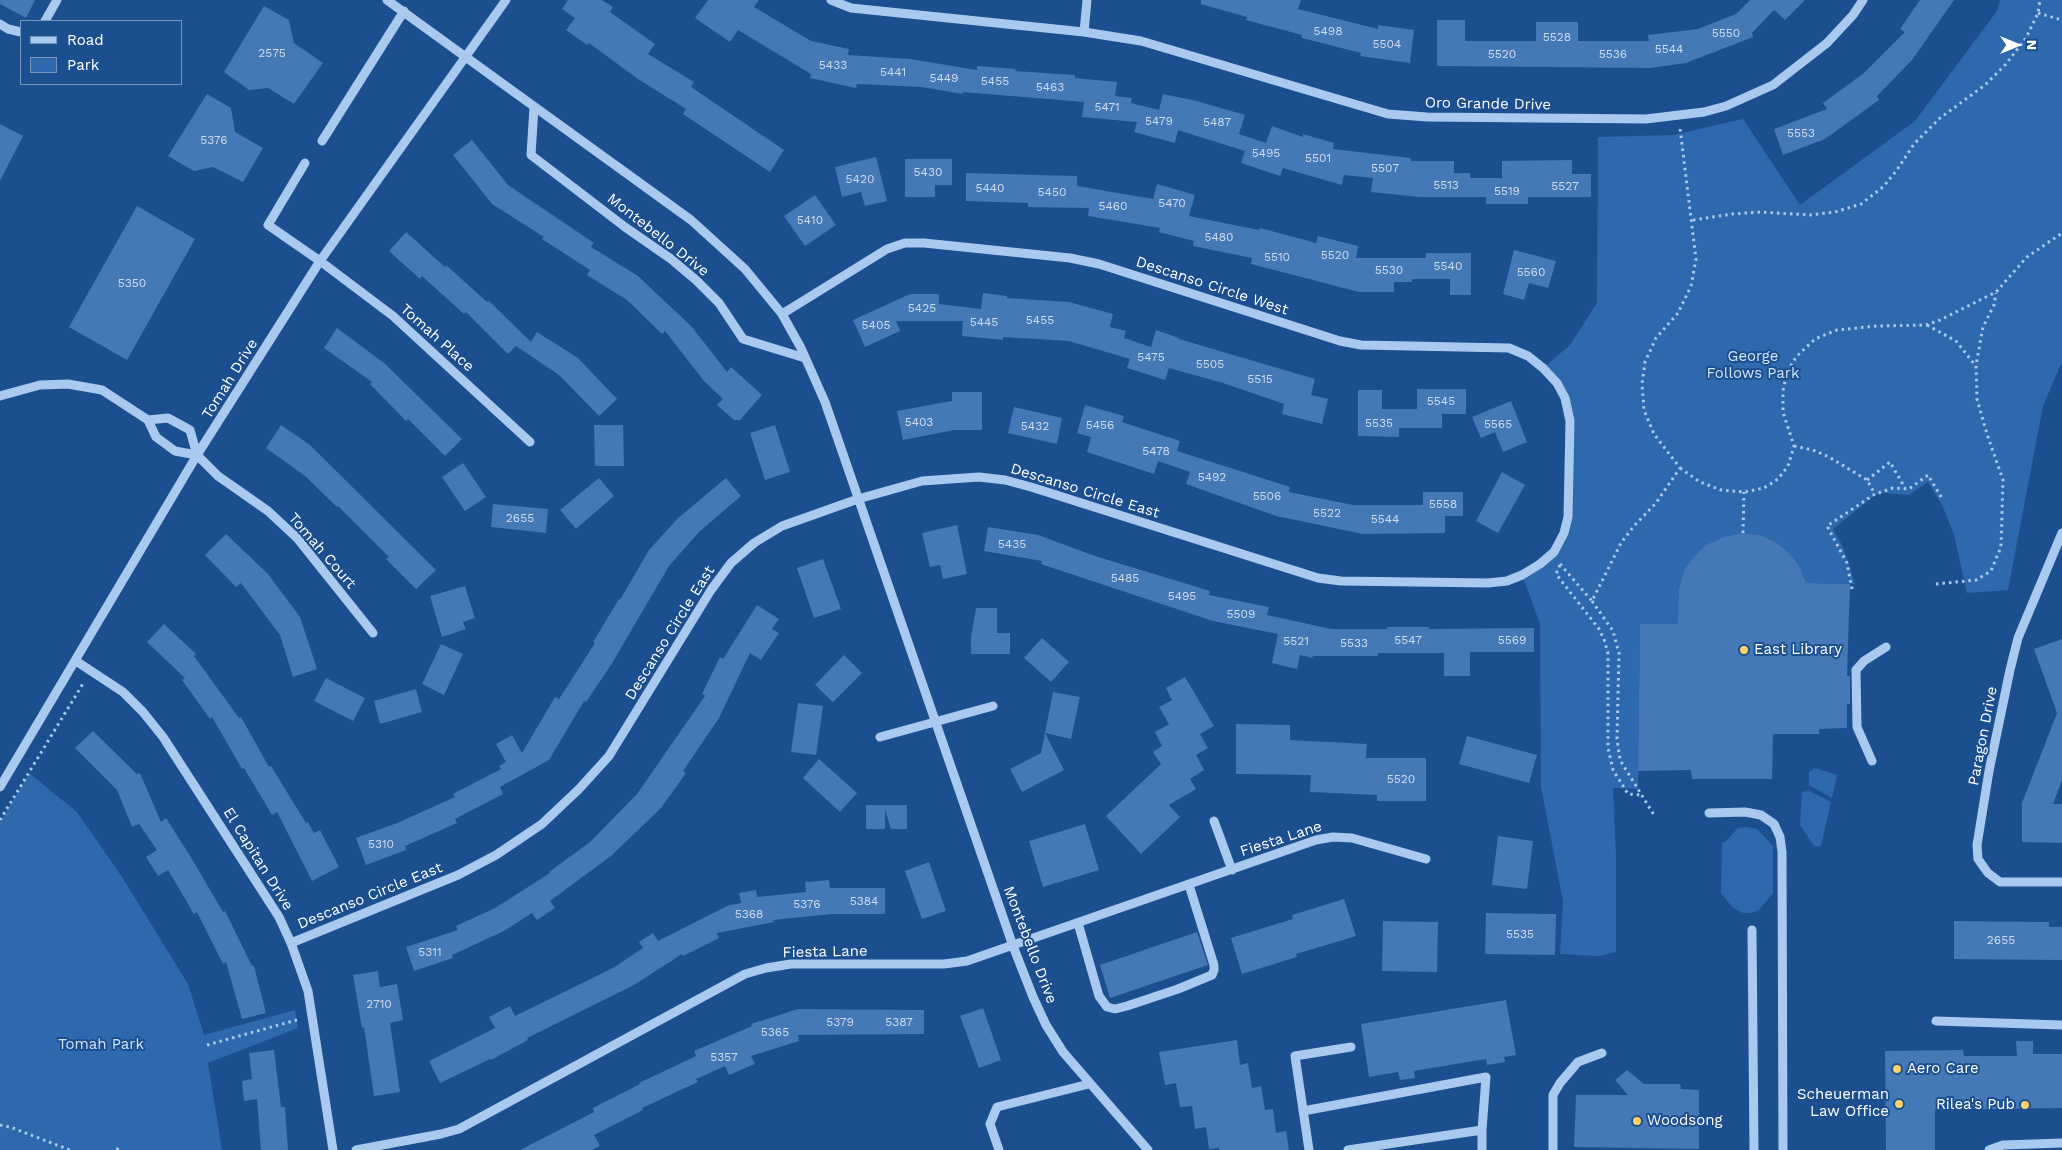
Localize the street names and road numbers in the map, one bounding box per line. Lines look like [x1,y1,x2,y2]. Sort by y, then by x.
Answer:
street label: Oro Grande Drive [1425,94,1551,114]
street label: Montebello Drive [603,190,713,280]
street label: Descanso Circle West [1133,253,1291,319]
street label: Tomah Place [396,300,478,376]
street label: Tomah Drive [198,336,262,422]
street label: Descanso Circle East [1008,460,1162,522]
street label: Tomah Court [284,510,360,592]
street label: Descanso Circle East [621,563,719,703]
street label: Paragon Drive [1965,685,2001,787]
street label: El Capitan Drive [219,804,297,914]
street label: Fiesta Lane [1238,817,1324,861]
street label: Descanso Circle East [295,859,445,933]
street label: Montebello Drive [999,884,1061,1006]
street label: Fiesta Lane [782,942,868,962]

